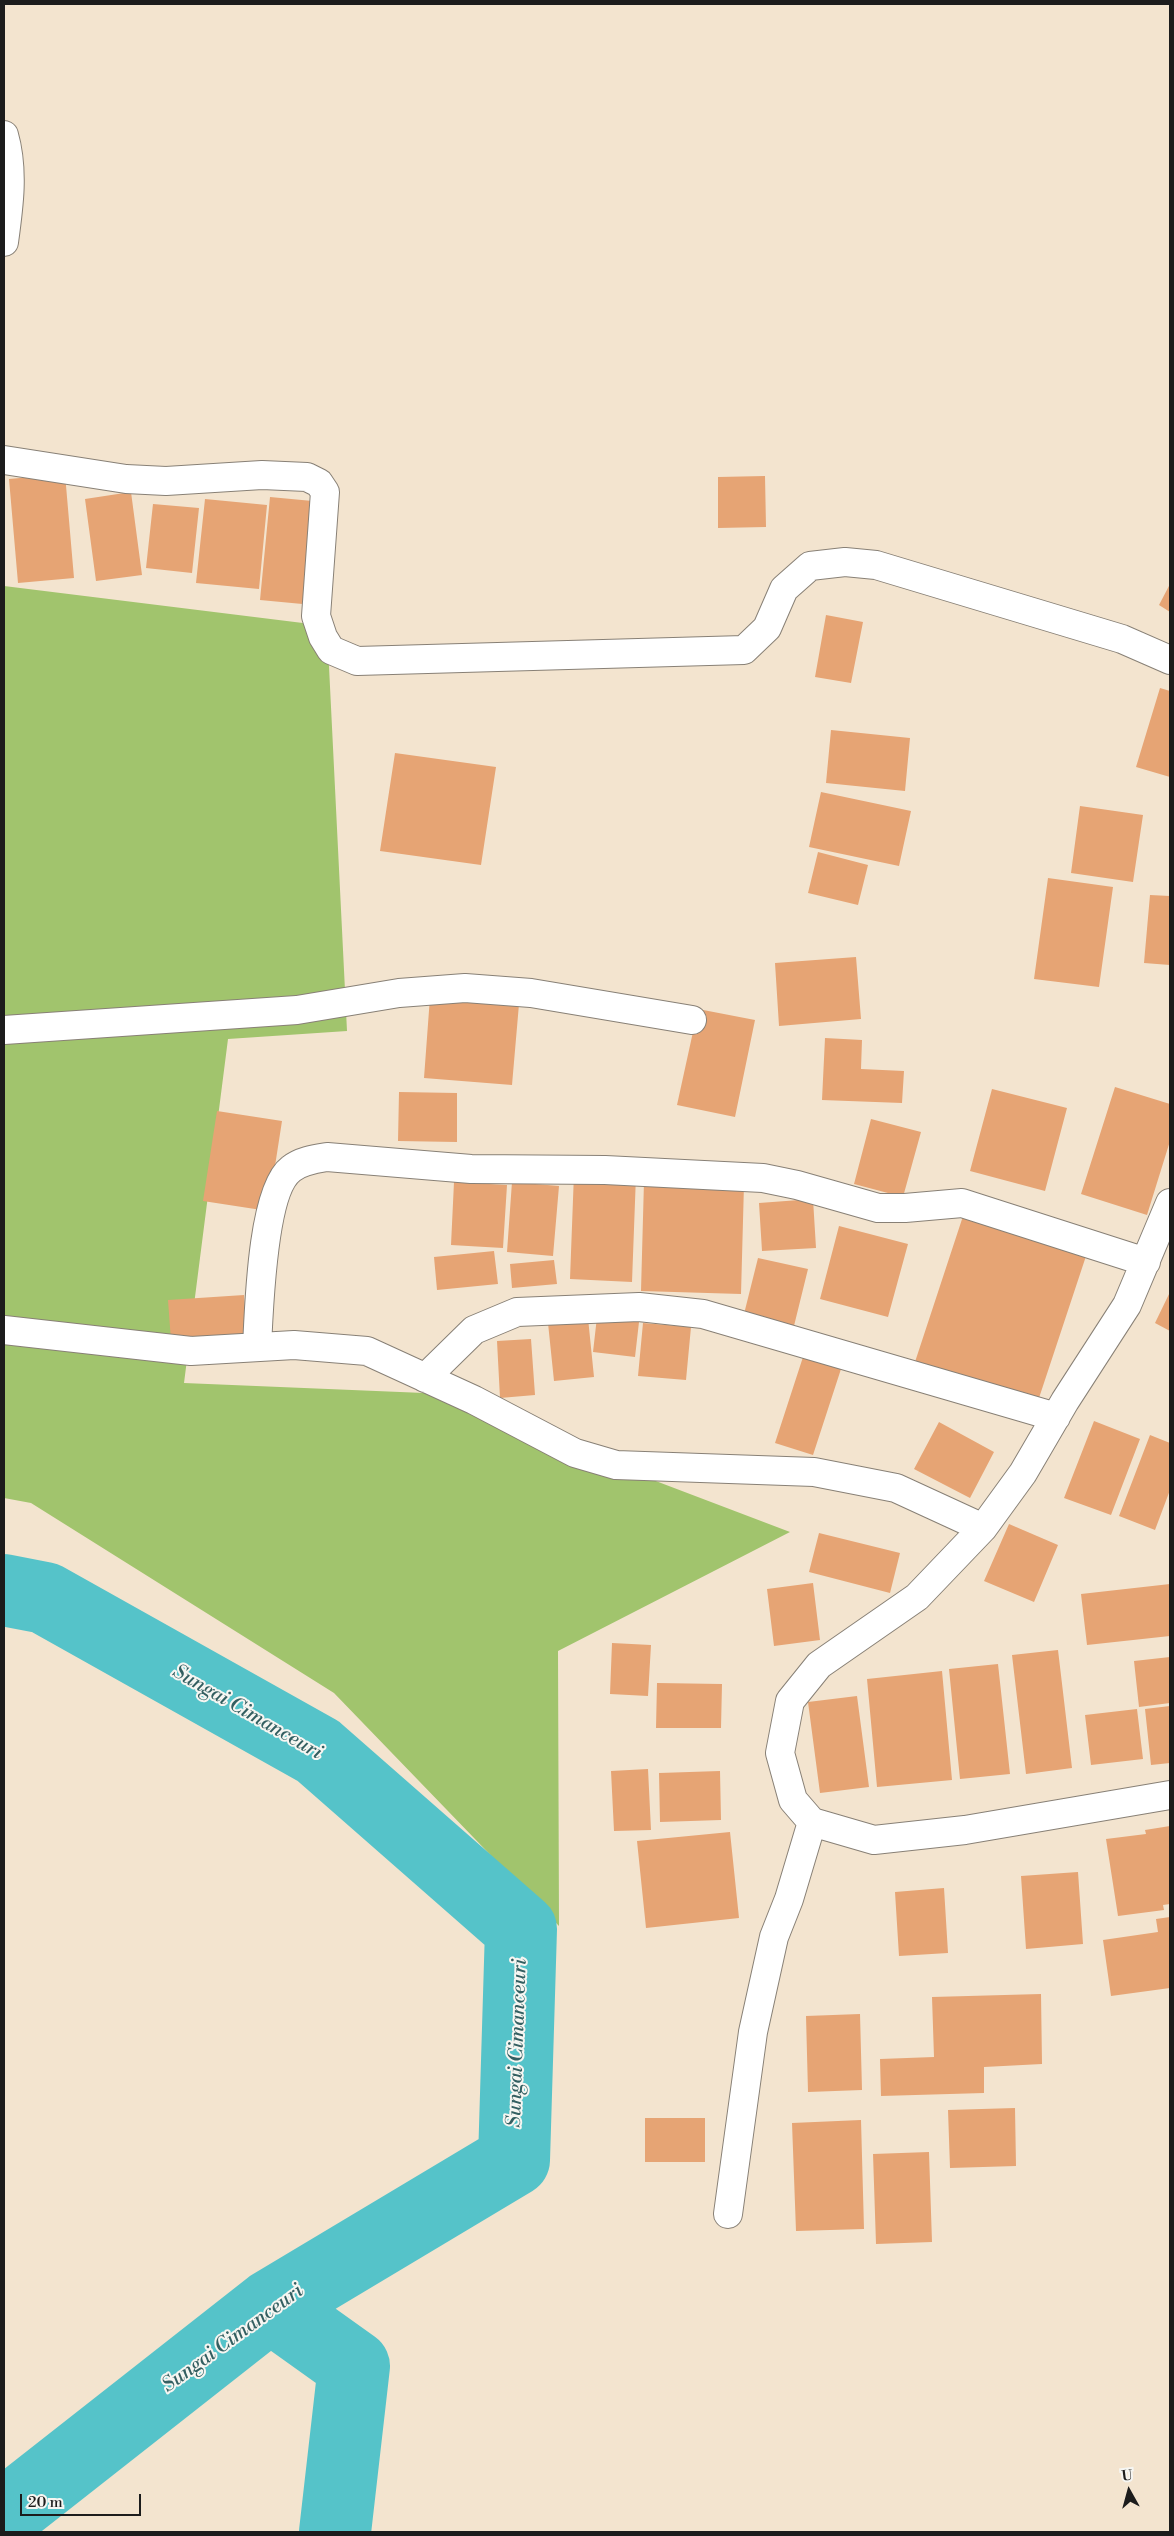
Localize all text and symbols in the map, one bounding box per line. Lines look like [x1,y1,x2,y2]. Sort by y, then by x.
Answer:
water label: Sungai Cimanceuri [168,1660,326,1766]
water label: Sungai Cimanceuri [503,1958,533,2128]
water label: Sungai Cimanceuri [158,2280,308,2398]
north arrow [1104,2466,1154,2516]
text: U [1121,2467,1134,2486]
scale bar [22,2484,144,2516]
text: 20 m [28,2493,63,2512]

